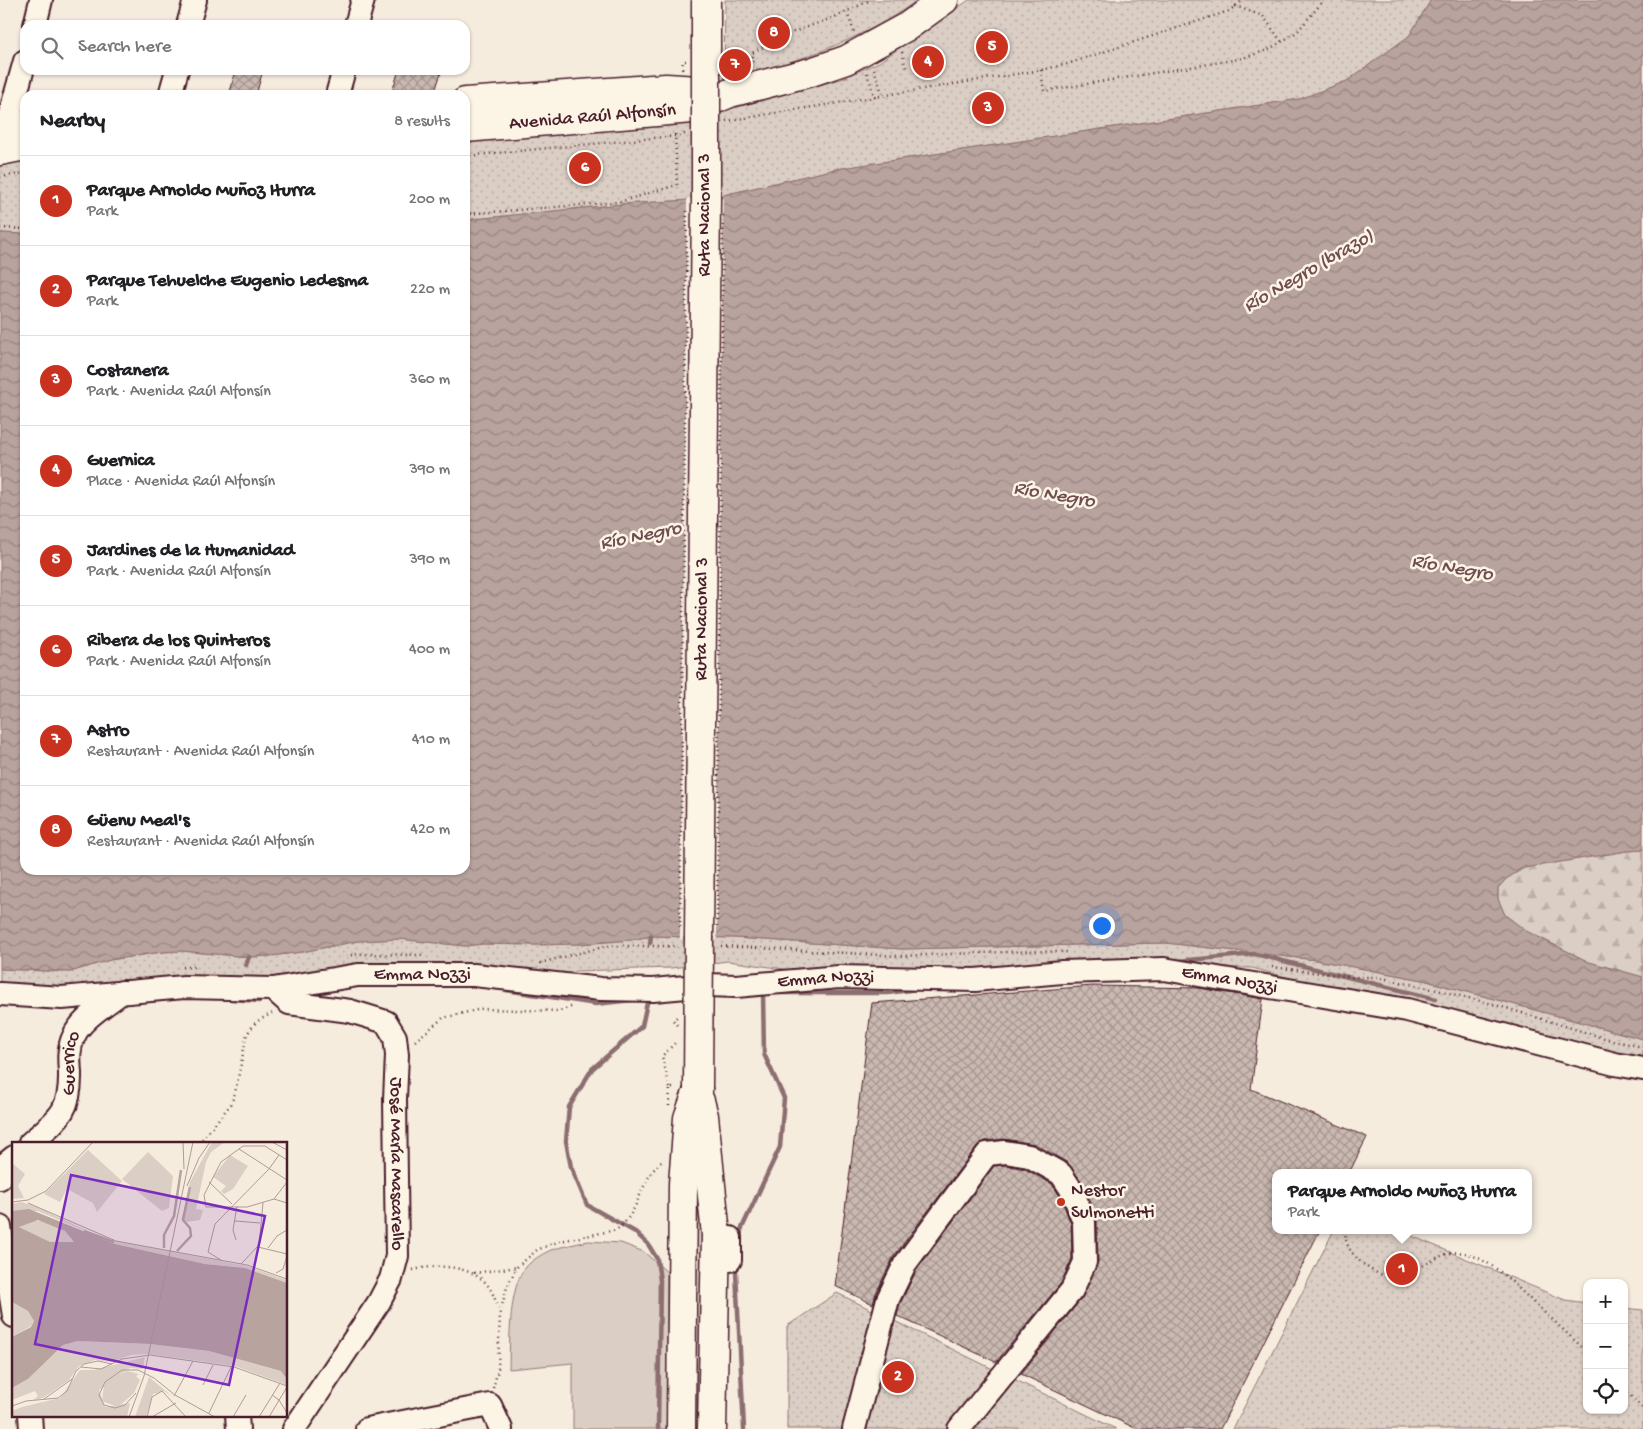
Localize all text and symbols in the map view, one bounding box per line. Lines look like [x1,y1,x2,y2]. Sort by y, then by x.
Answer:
pin: 8 [758,14,790,52]
search box [20,20,470,75]
pin: 5 [976,28,1008,66]
icon: search [38,34,66,62]
text: Search here [78,36,172,59]
pin: 4 [912,43,944,81]
pin: 7 [719,46,751,84]
pin: 3 [972,89,1004,127]
street label: Avenida Raúl Alfonsín [508,99,677,136]
text: Nearby [40,110,105,135]
text: 8 results [394,113,450,132]
pin: 6 [569,149,601,187]
street label: Ruta Nacional 3 [694,153,717,277]
text: Parque Arnoldo Muñoz Iturra [87,180,315,203]
text: 1 [53,191,59,210]
text: 200 m [409,191,450,210]
text: Park [87,203,118,222]
water label: Río Negro (brazo) [1240,225,1378,318]
text: Parque Tehuelche Eugenio Ledesma [87,270,368,293]
text: 2 [52,281,60,300]
text: 220 m [410,281,450,300]
text: Park [87,293,118,312]
text: Costanera [87,360,169,383]
text: 3 [52,371,60,390]
text: 360 m [409,371,450,390]
text: Park · Avenida Raúl Alfonsín [87,383,271,402]
text: Guernica [87,450,155,473]
text: 4 [52,461,60,480]
text: 390 m [409,461,450,480]
text: Place · Avenida Raúl Alfonsín [87,473,275,492]
water label: Río Negro [1012,478,1098,515]
water label: Río Negro [598,518,685,556]
text: Jardines de la Humanidad [87,540,294,563]
text: 5 [52,551,60,570]
text: 390 m [409,551,450,570]
water label: Río Negro [1410,551,1496,588]
street label: Ruta Nacional 3 [690,557,714,681]
text: Park · Avenida Raúl Alfonsín [87,563,271,582]
text: Ribera de los Quinteros [87,630,270,653]
text: 6 [52,641,60,660]
text: 400 m [409,641,450,660]
text: Park · Avenida Raúl Alfonsín [87,653,271,672]
text: Astro [87,720,130,743]
text: 7 [52,731,60,750]
text: 410 m [412,731,450,750]
text: Restaurant · Avenida Raúl Alfonsín [87,743,314,762]
text: Güenu Meal's [87,810,190,833]
text: 8 [52,821,60,840]
text: 420 m [410,821,450,840]
text: Restaurant · Avenida Raúl Alfonsín [87,833,314,852]
your location [1089,913,1115,939]
street label: Emma Nozzi [1180,961,1279,999]
street label: Emma Nozzi [374,964,471,987]
street label: Emma Nozzi [776,965,875,994]
street label: Guerrico [57,1027,86,1097]
street label: José María Mascarello [383,1077,408,1251]
inset map [12,1142,288,1416]
popup [1272,1169,1532,1234]
place label: Nestor Sulmonetti [1071,1180,1155,1225]
text: Parque Arnoldo Muñoz Iturra [1288,1181,1516,1204]
marker: Nestor Sulmonetti [1055,1196,1067,1208]
text: Park [1288,1204,1319,1223]
pin: 1 [1386,1250,1418,1288]
map controls [1583,1279,1628,1414]
button: + [1583,1279,1628,1324]
button: − [1583,1324,1628,1369]
pin: 2 [882,1358,914,1396]
button: locate [1583,1369,1628,1414]

